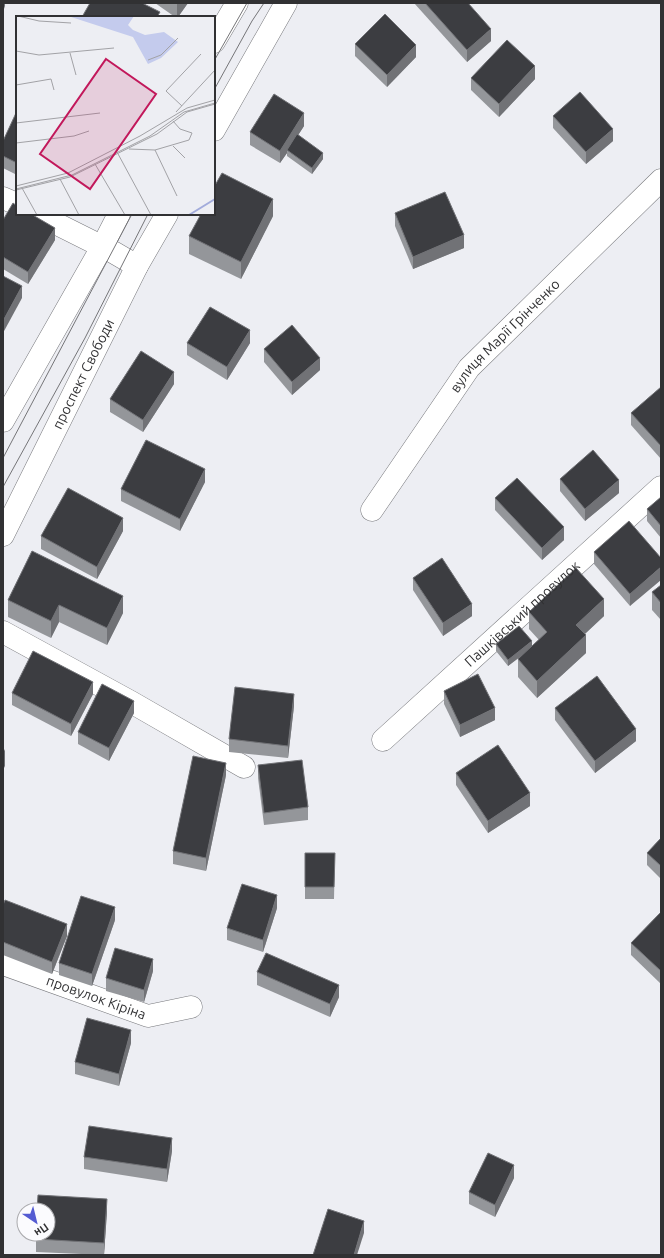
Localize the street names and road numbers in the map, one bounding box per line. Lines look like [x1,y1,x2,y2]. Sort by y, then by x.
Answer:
street label: вулиця Марії Грінченко [447,276,563,395]
street label: проспект Свободи [49,316,117,432]
street label: Пашківський провулок [461,557,583,670]
street label: провулок Кіріна [44,972,148,1023]

